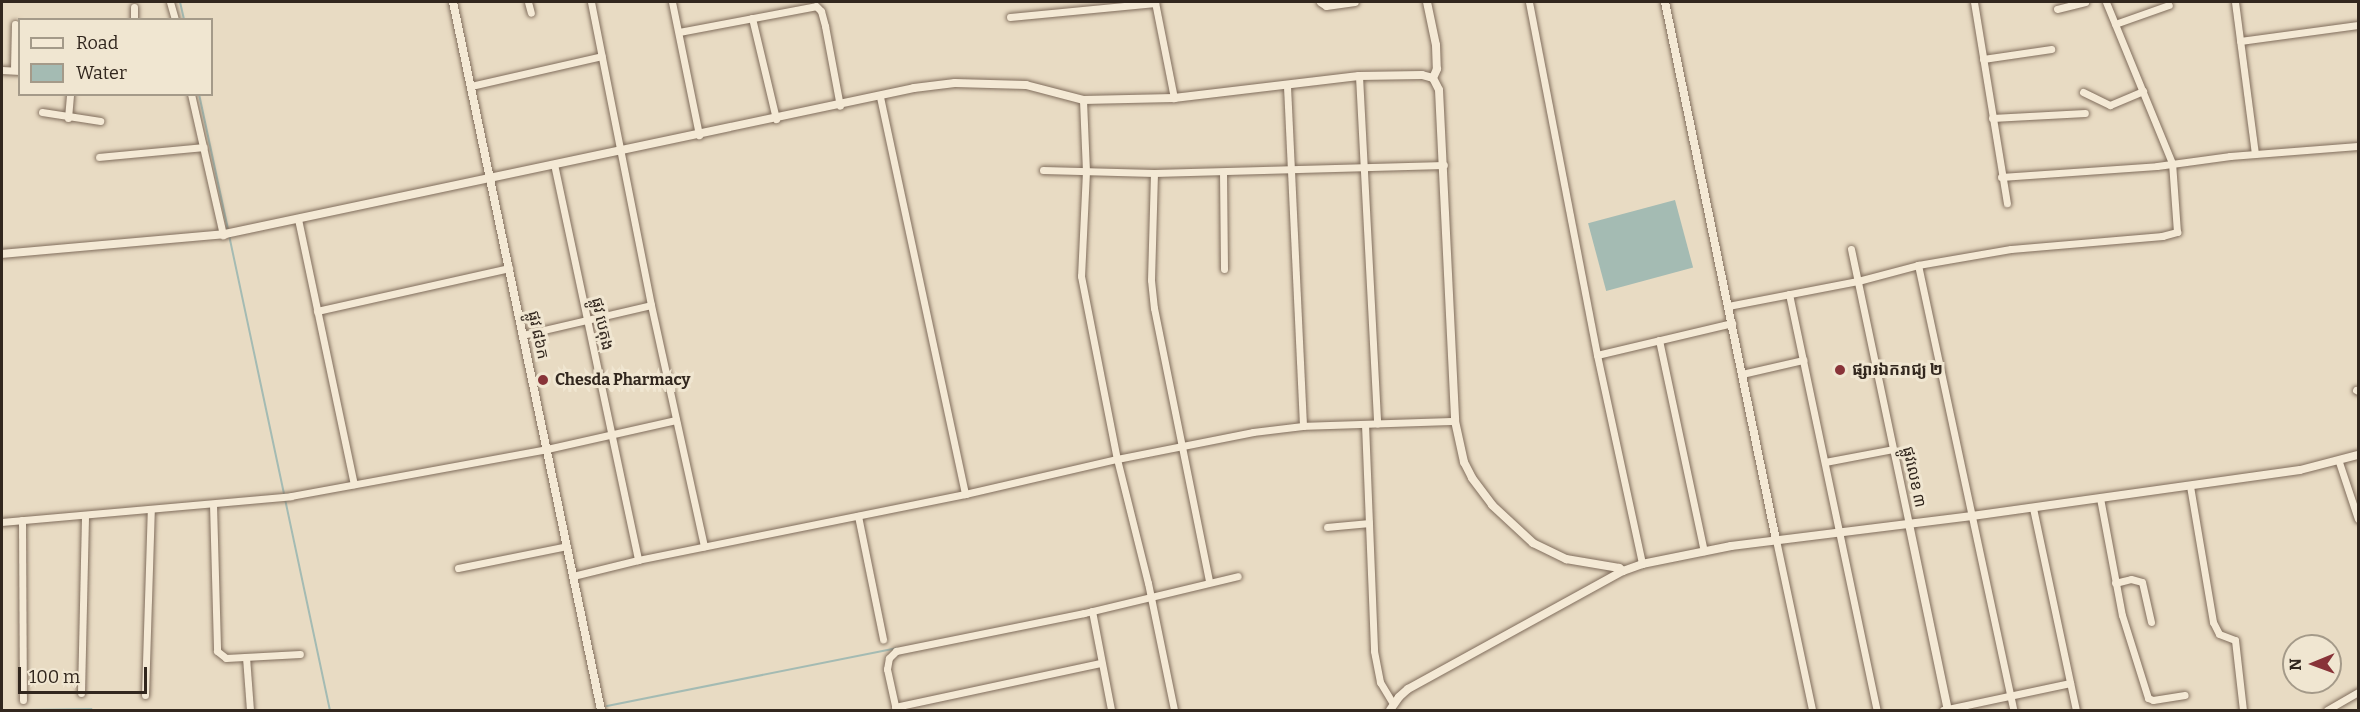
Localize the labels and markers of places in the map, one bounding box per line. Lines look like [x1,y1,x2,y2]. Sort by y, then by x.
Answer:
place label: ផ្សារឯករាជ្យ ២ [1852,360,1943,380]
marker: ផ្សារឯករាជ្យ ២ [1833,363,1847,377]
place label: Chesda Pharmacy [555,370,690,390]
marker: Chesda Pharmacy [536,373,550,387]

